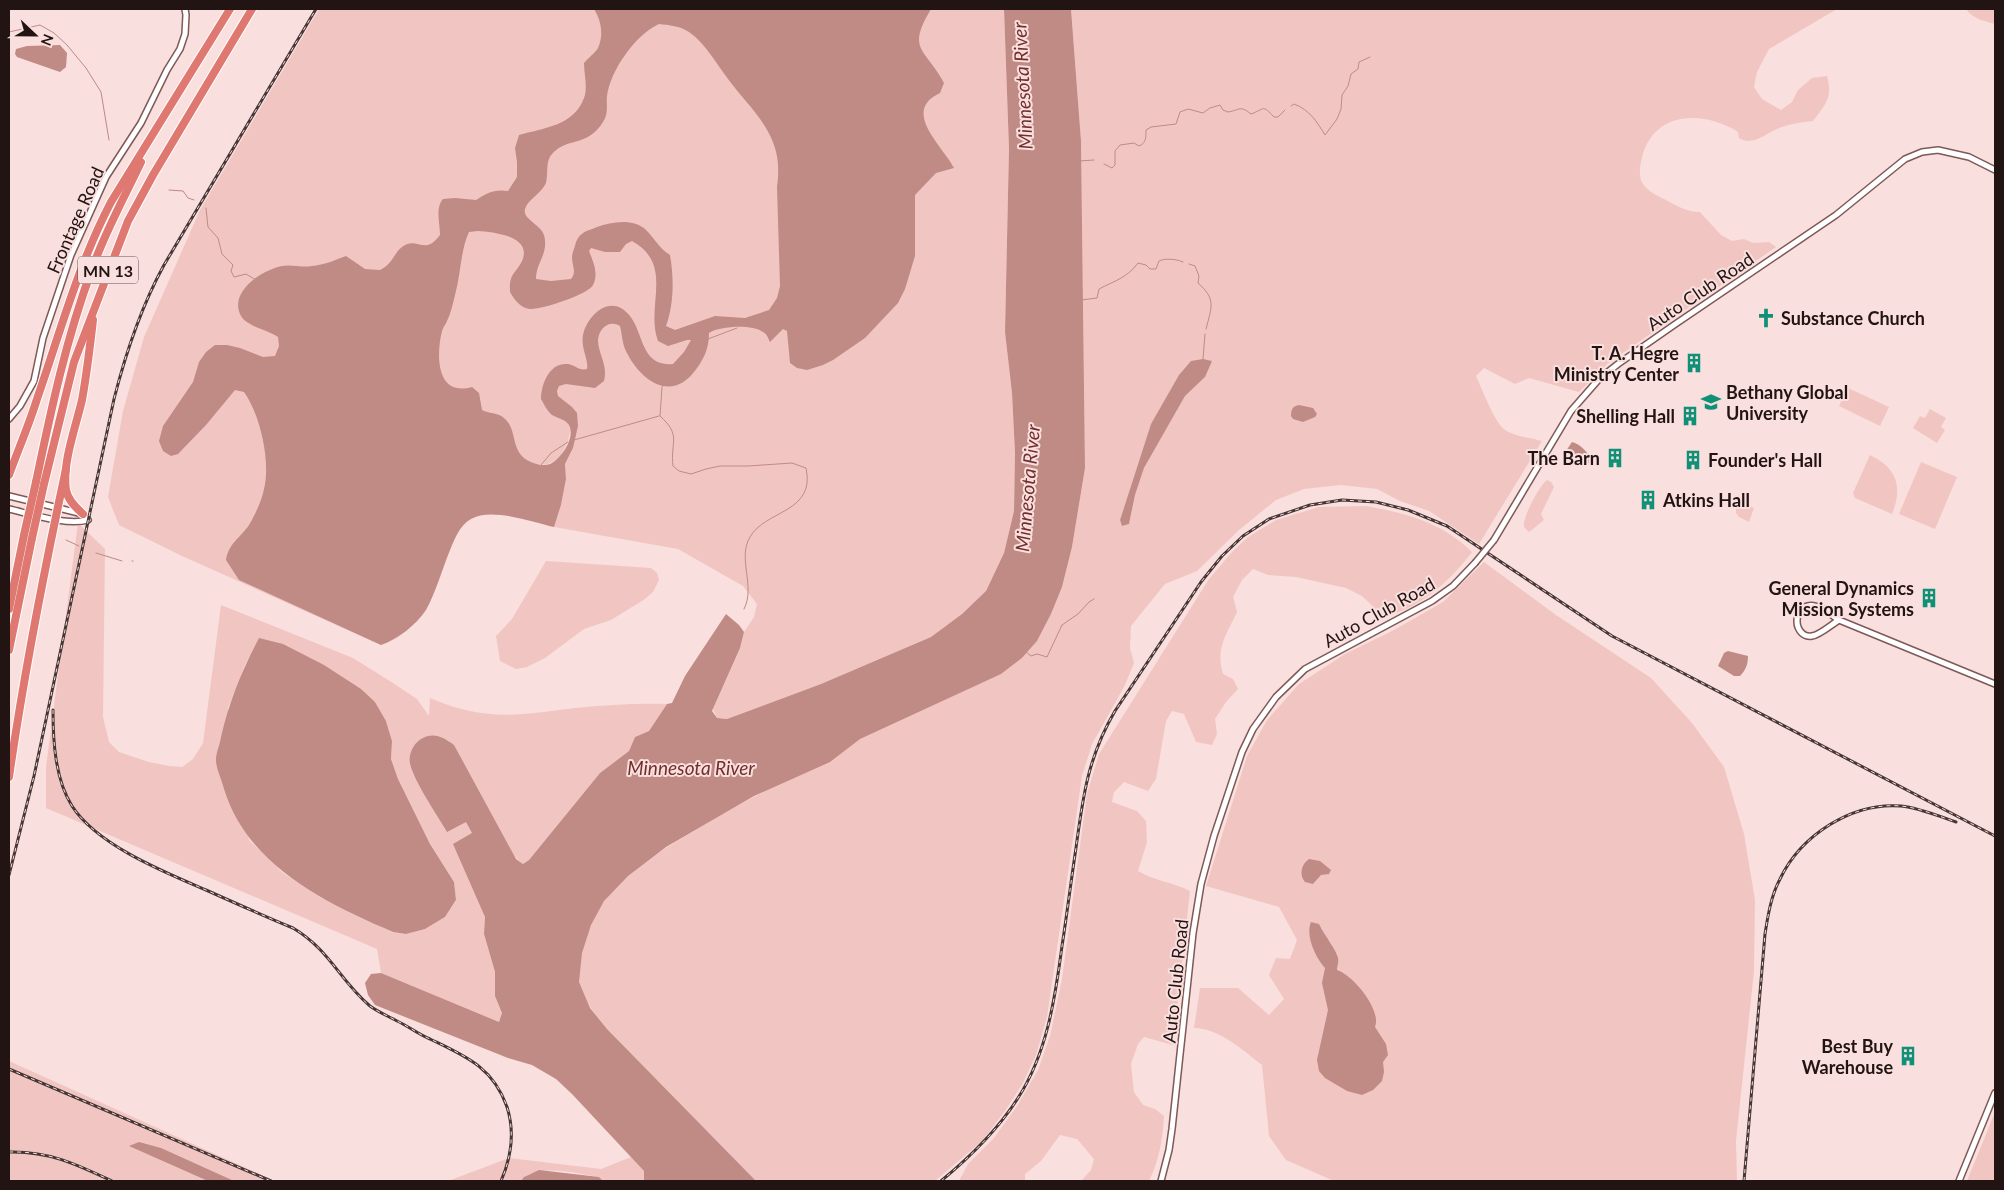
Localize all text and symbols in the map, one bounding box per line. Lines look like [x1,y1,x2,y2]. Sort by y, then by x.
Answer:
north arrow [10,10,60,60]
water label: Minnesota River [1007,21,1037,150]
text: N [38,32,57,48]
street label: Frontage Road [42,163,108,277]
street label: Auto Club Road [1642,247,1758,335]
road number: MN 13 [78,256,138,284]
church icon: Substance Church [1755,307,1777,329]
place label: Substance Church [1781,307,1925,329]
place label: T. A. Hegre Ministry Center [1554,342,1679,385]
building icon: T. A. Hegre Ministry Center [1683,352,1705,374]
place label: Bethany Global University [1726,381,1848,424]
school or university icon: Bethany Global University [1700,391,1722,413]
place label: Shelling Hall [1576,405,1675,427]
building icon: Shelling Hall [1679,405,1701,427]
water label: Minnesota River [1010,423,1044,553]
place label: The Barn [1528,447,1600,469]
building icon: The Barn [1604,447,1626,469]
building icon: Founder's Hall [1682,449,1704,471]
place label: Founder's Hall [1708,449,1822,471]
building icon: Atkins Hall [1637,489,1659,511]
place label: Atkins Hall [1662,489,1750,511]
street label: Auto Club Road [1319,572,1439,652]
place label: General Dynamics Mission Systems [1768,577,1914,620]
building icon: General Dynamics Mission Systems [1918,587,1940,609]
water label: Minnesota River [627,756,755,779]
street label: Auto Club Road [1158,918,1192,1044]
place label: Best Buy Warehouse [1802,1035,1893,1078]
building icon: Best Buy Warehouse [1897,1045,1919,1067]

